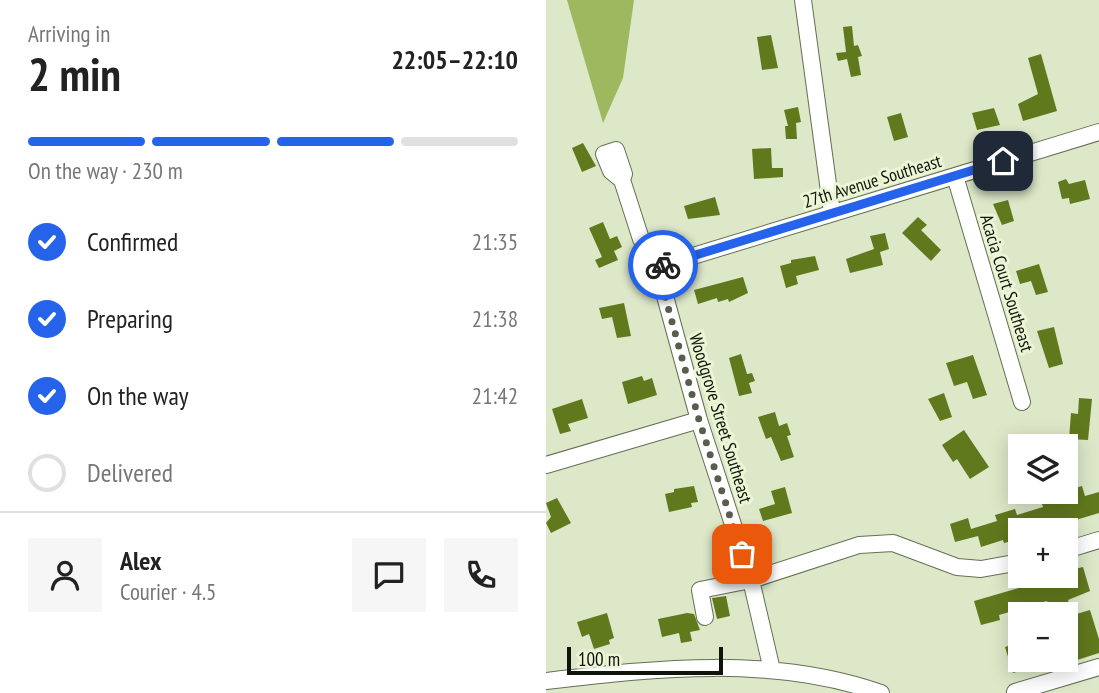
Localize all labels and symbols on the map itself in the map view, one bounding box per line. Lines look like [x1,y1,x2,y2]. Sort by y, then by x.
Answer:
pin [973,131,1033,191]
street label: 27th Avenue Southeast [800,149,944,213]
street label: Acacia Court Southeast [975,211,1039,355]
courier [628,230,698,300]
street label: Woodgrove Street Southeast [684,330,758,506]
pin [712,524,772,584]
scale bar [567,644,723,676]

